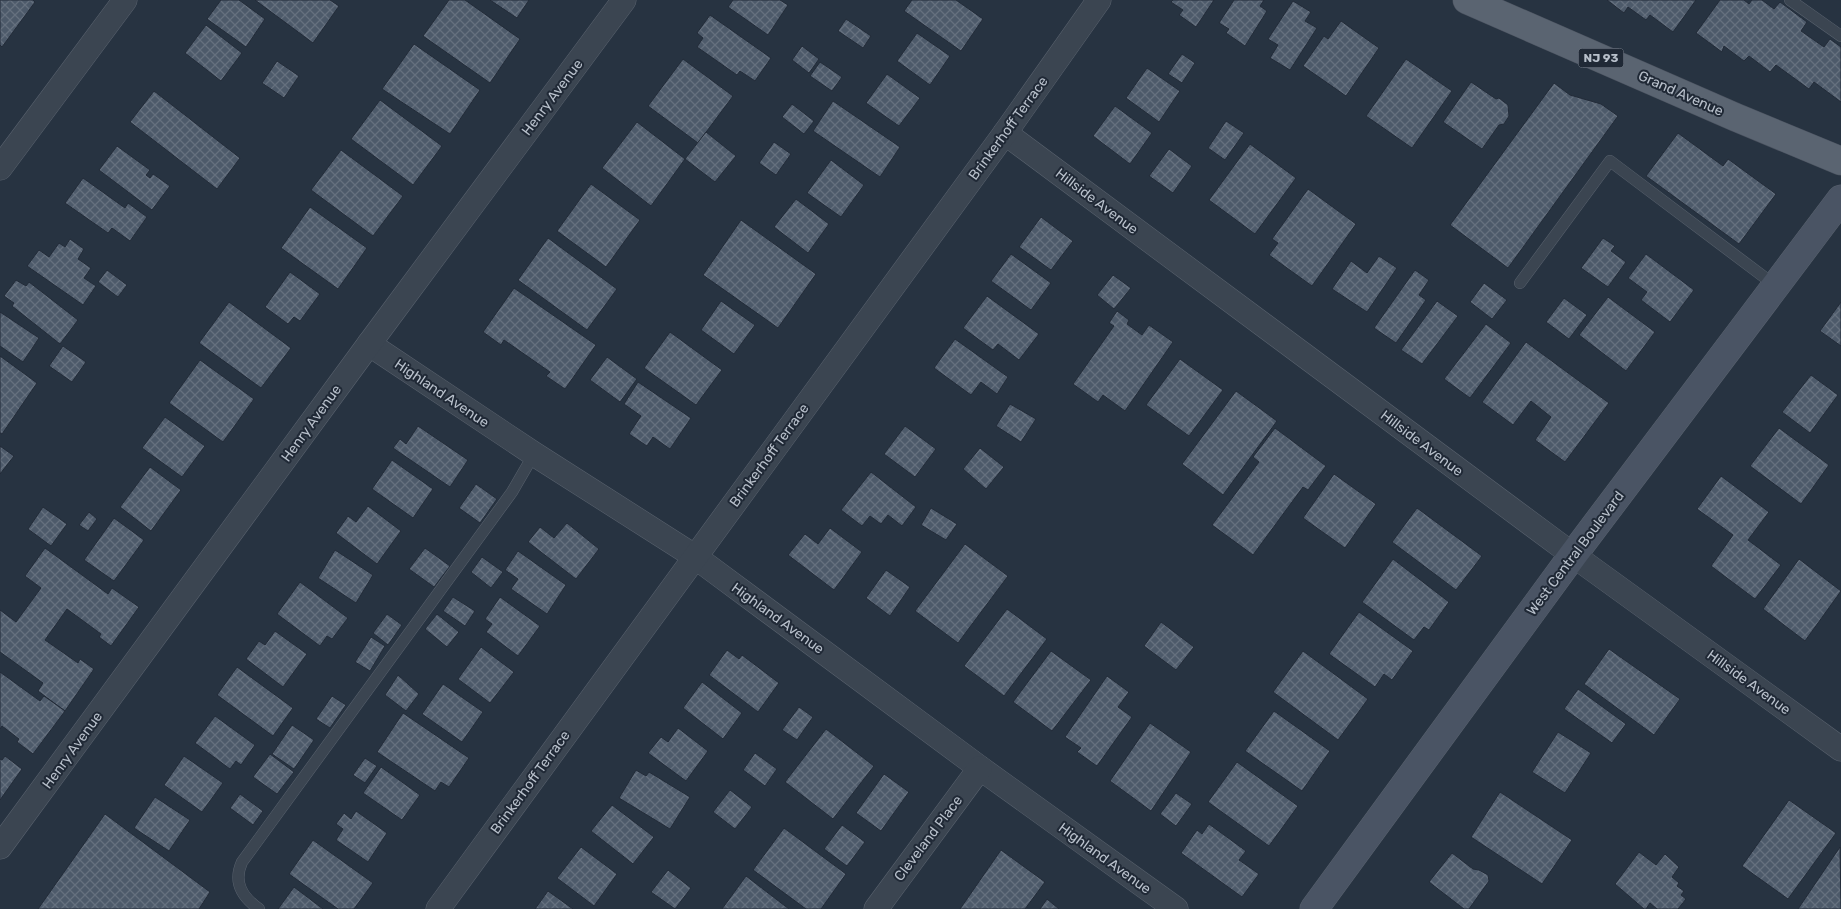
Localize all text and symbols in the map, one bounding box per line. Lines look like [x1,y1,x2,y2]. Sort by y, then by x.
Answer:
road number: NJ 93 [1578,48,1624,68]
street label: Henry Avenue [518,56,587,139]
street label: Grand Avenue [1636,67,1726,120]
street label: Brinkerhoff Terrace [965,73,1052,183]
street label: Hillside Avenue [1052,165,1141,238]
street label: Highland Avenue [391,356,492,431]
street label: Henry Avenue [278,381,345,465]
street label: Brinkerhoff Terrace [726,400,813,510]
street label: Hillside Avenue [1377,407,1466,480]
street label: West Central Boulevard [1523,488,1628,619]
street label: Highland Avenue [728,579,827,658]
street label: Hillside Avenue [1704,646,1794,718]
street label: Henry Avenue [39,708,106,792]
street label: Brinkerhoff Terrace [487,727,574,837]
street label: Cleveland Place [891,792,966,884]
street label: Highland Avenue [1055,819,1154,898]

